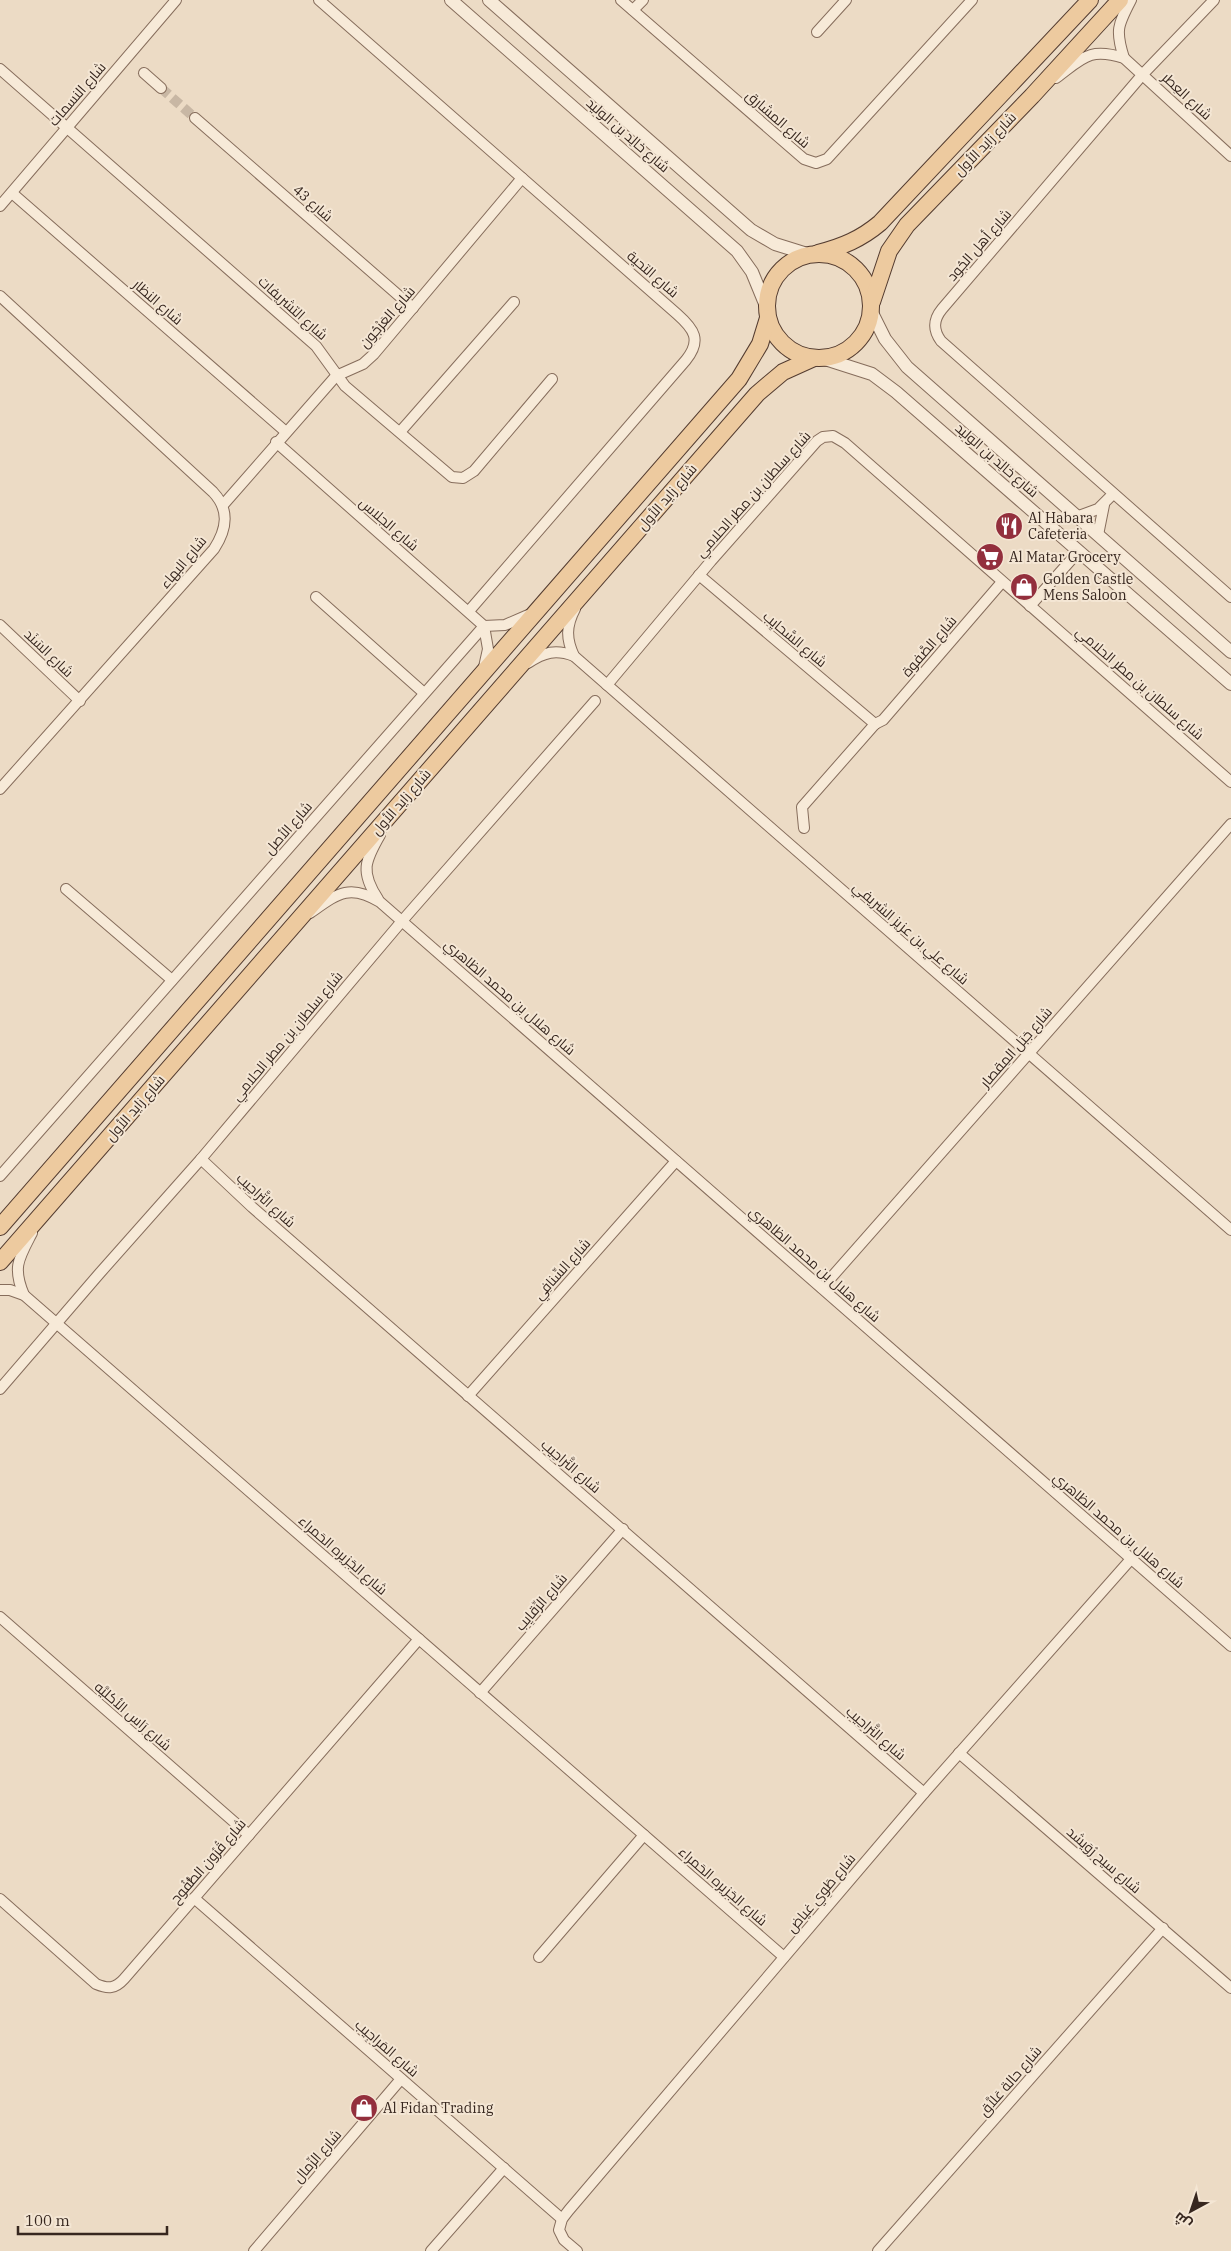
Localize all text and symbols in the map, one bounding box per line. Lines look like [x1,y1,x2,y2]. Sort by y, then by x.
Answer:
street label: شارع النسمات [44,58,110,130]
street label: شارع العِطر [1158,68,1216,124]
street label: شارع المشارق [742,86,814,152]
street label: شارع خالِد بن الوليد [583,94,673,176]
street label: شارع زايد الأول [950,108,1020,180]
street label: شارع 43 [289,181,337,225]
street label: شارع أهل الجُود [943,205,1015,285]
street label: شارع التحية [623,247,683,301]
street label: شارع التشريفات [255,272,331,344]
street label: شارع النظار [129,275,187,329]
street label: شارع العَرْجُون [355,282,419,352]
street label: شارع خالِد بن الوليد [952,419,1042,501]
street label: شارع سلطان بن مطر الحلامي [691,427,817,563]
street label: شارع زايد الأول [633,460,701,534]
street label: شارع الجلاس [356,493,422,555]
place label: Al Habara Cafeteria [1028,509,1094,543]
restaurant icon: Al Habara Cafeteria [994,511,1024,541]
street label: شارع البهاء [156,532,210,592]
supermarket icon: Al Matar Grocery [975,542,1005,572]
place label: Al Matar Grocery [1009,548,1121,566]
place label: Golden Castle Mens Saloon [1043,570,1133,604]
shop icon: Golden Castle Mens Saloon [1009,572,1039,602]
street label: شارع السَّحايِب [759,607,831,671]
street label: شارع الصَّفوة [898,612,960,680]
street label: شارع سلطان بن مطر الحلامي [1070,622,1208,746]
street label: شارع السَنَد [21,625,77,681]
street label: شارع زايد الأول [367,765,435,839]
street label: شارع الأصل [260,798,316,858]
street label: شارع علي بن عزيز الشريفي [847,878,973,991]
street label: شارع هلال بن محمد الظاهري [439,935,579,1061]
street label: شارع سلطان بن مطر الحلامي [227,967,349,1107]
street label: شارع جَبَل المِقصار [975,1003,1056,1092]
street label: شارع زايد الأول [101,1071,169,1145]
street label: شارع التَّراحِيب [233,1168,300,1231]
street label: شارع هلال بن محمد الظاهري [744,1202,884,1328]
street label: شارع السِّنافِي [530,1235,596,1305]
street label: شارع التَّراحِيب [537,1435,605,1497]
street label: شارع هلال بن محمد الظاهري [1048,1468,1188,1594]
street label: شارع الجَزيره الحَمراء [295,1511,391,1599]
street label: شارع الرِّقايِب [511,1570,571,1634]
street label: شارع رَاس الأكليَّه [91,1678,175,1754]
street label: شارع التَّراحِيب [842,1702,910,1764]
street label: شارع قُرُون الطُّفُوح [166,1815,250,1907]
street label: شارع سيح رُوَيشد [1063,1823,1145,1897]
street label: شارع الجَزيره الحَمراء [675,1842,771,1930]
street label: شارع طَوِي غياض [783,1850,862,1938]
street label: شارع المَراجِيب [351,2015,423,2081]
street label: شارع حالة عَلاَّق [975,2042,1045,2120]
shop icon: Al Fidan Trading [349,2093,379,2123]
place label: Al Fidan Trading [383,2099,494,2117]
street label: شارع الرِّمال [289,2126,345,2186]
north arrow [1166,2186,1216,2236]
scale bar [18,2204,166,2236]
text: ش [1170,2208,1195,2234]
text: 100 m [25,2211,70,2230]

